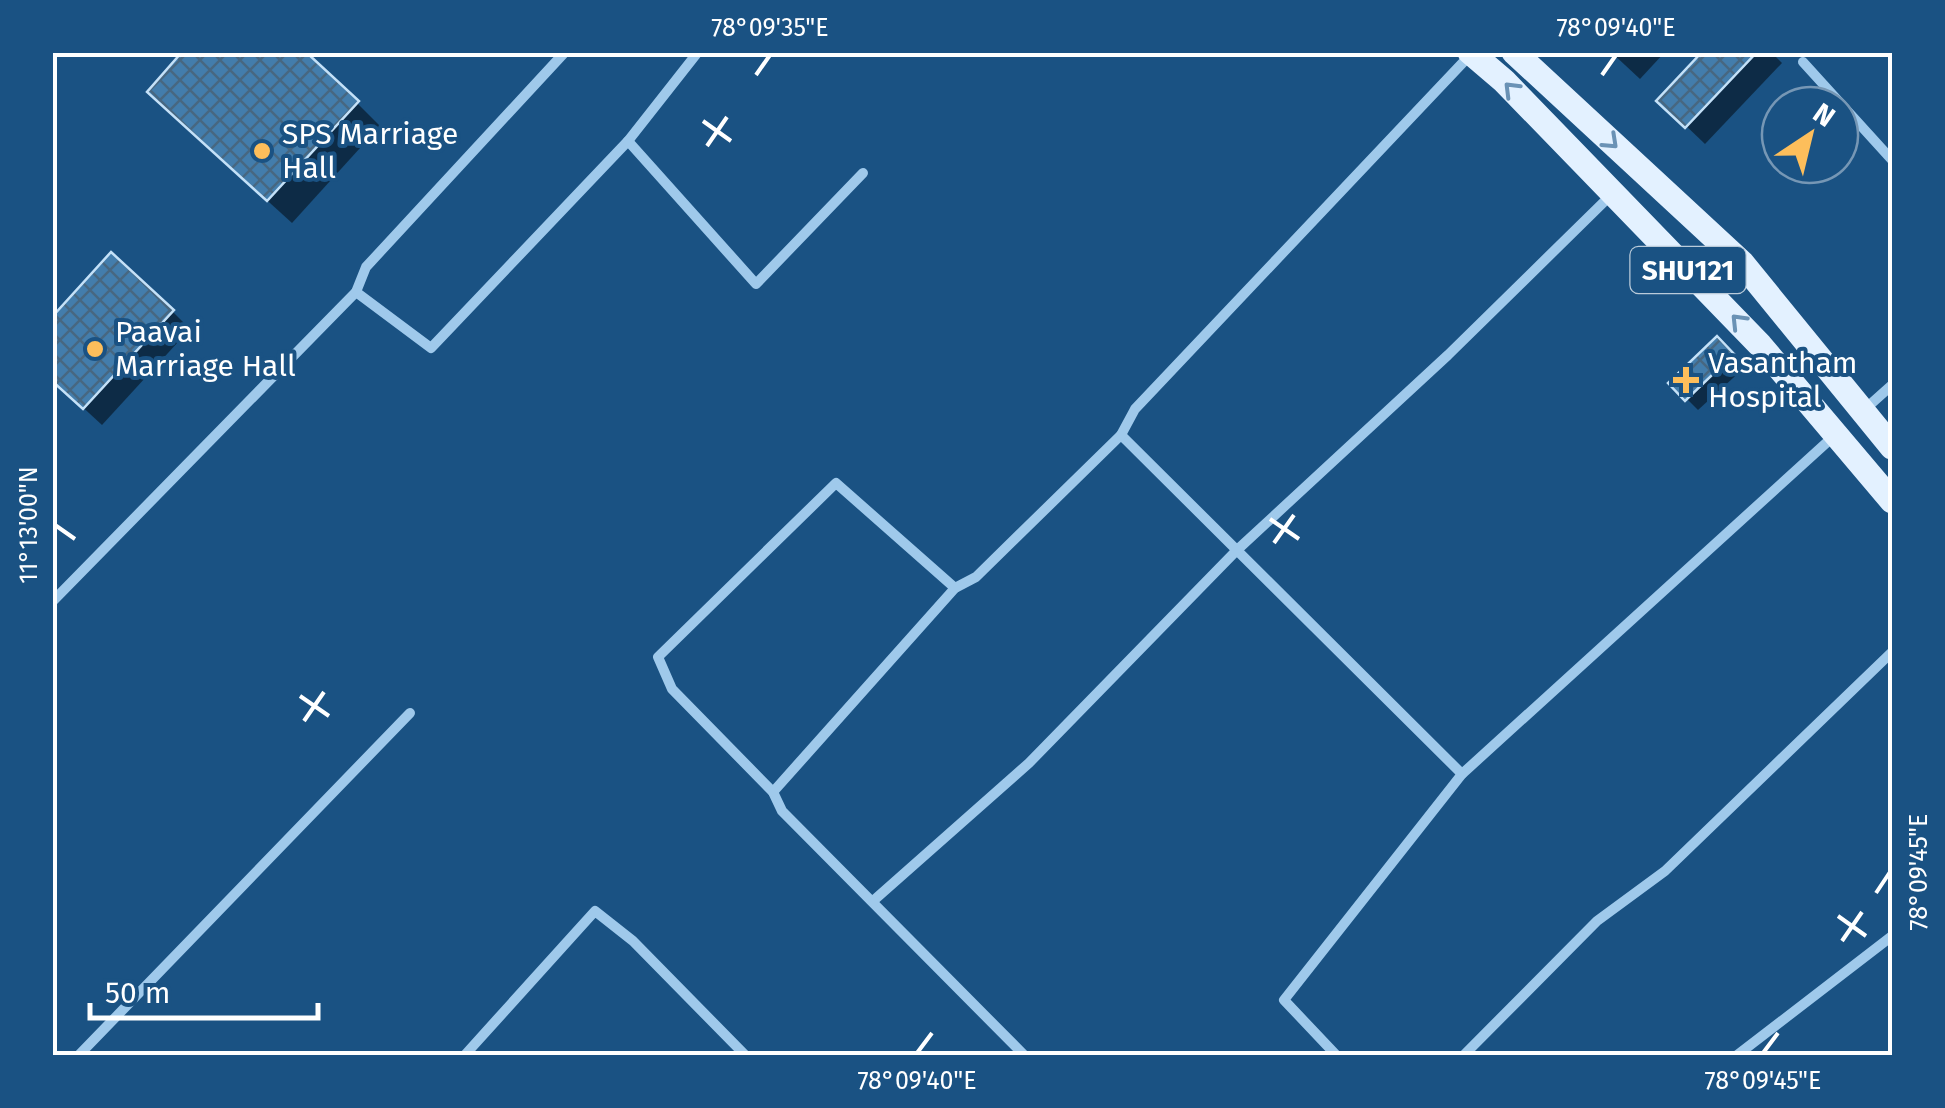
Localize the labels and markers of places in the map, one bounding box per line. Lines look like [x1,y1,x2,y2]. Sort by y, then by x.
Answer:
place label: SPS Marriage Hall [282,116,458,186]
marker: SPS Marriage Hall [251,140,273,162]
place label: Paavai Marriage Hall [115,314,296,384]
marker: Paavai Marriage Hall [84,338,106,360]
place label: Vasantham Hospital [1708,345,1858,415]
marker: Vasantham Hospital [1673,367,1699,393]

